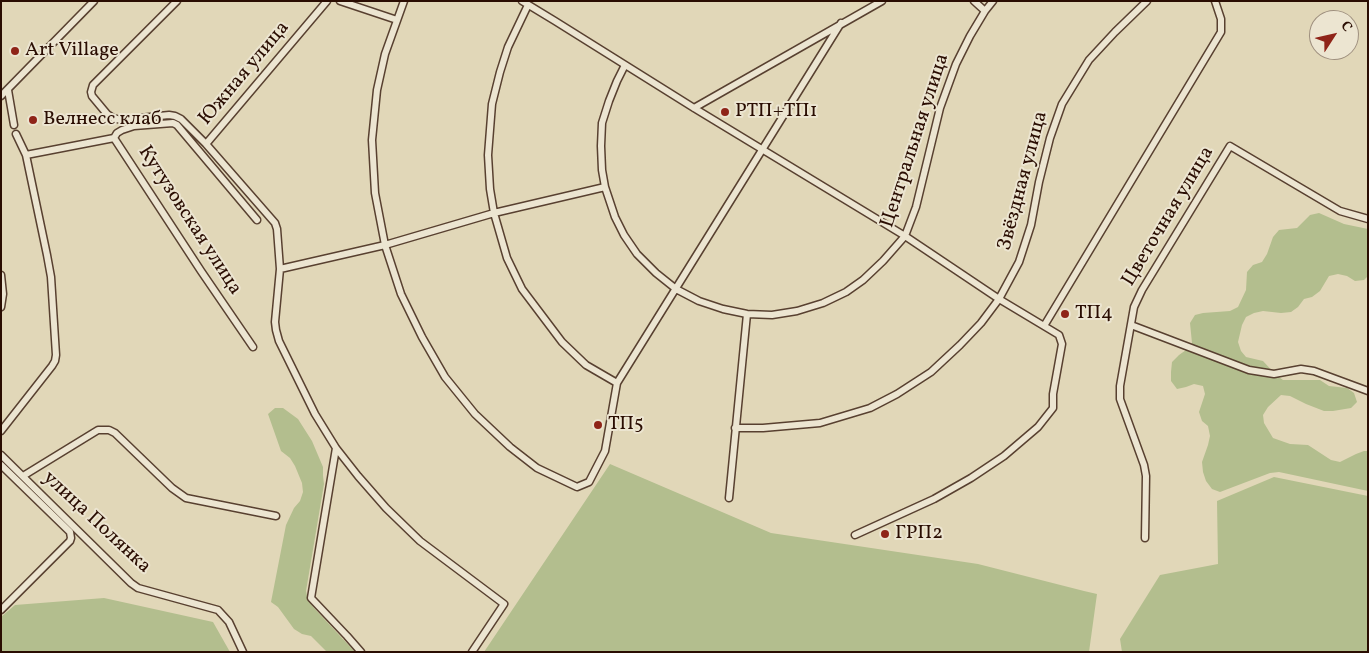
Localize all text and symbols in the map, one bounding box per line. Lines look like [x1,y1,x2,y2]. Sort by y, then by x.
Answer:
north arrow [1309,10,1359,60]
street label: Южная улица [195,17,295,131]
text: С [1336,18,1356,36]
place label: Art Village [25,39,119,63]
marker: Art Village [9,45,21,57]
street label: Центральная улица [877,51,955,231]
place label: РТП+ТП1 [735,100,817,124]
marker: РТП+ТП1 [719,106,731,118]
place label: Велнесс клаб [43,108,162,132]
street label: Звёздная улица [994,109,1054,253]
marker: Велнесс клаб [27,114,39,126]
street label: Кутузовская улица [132,142,246,300]
street label: Цветочная улица [1118,143,1220,291]
place label: ТП4 [1075,302,1113,326]
marker: ТП4 [1059,308,1071,320]
place label: ТП5 [608,413,644,437]
marker: ТП5 [592,419,604,431]
street label: улица Полянка [37,467,155,579]
place label: ГРП2 [895,522,943,546]
marker: ГРП2 [879,528,891,540]

